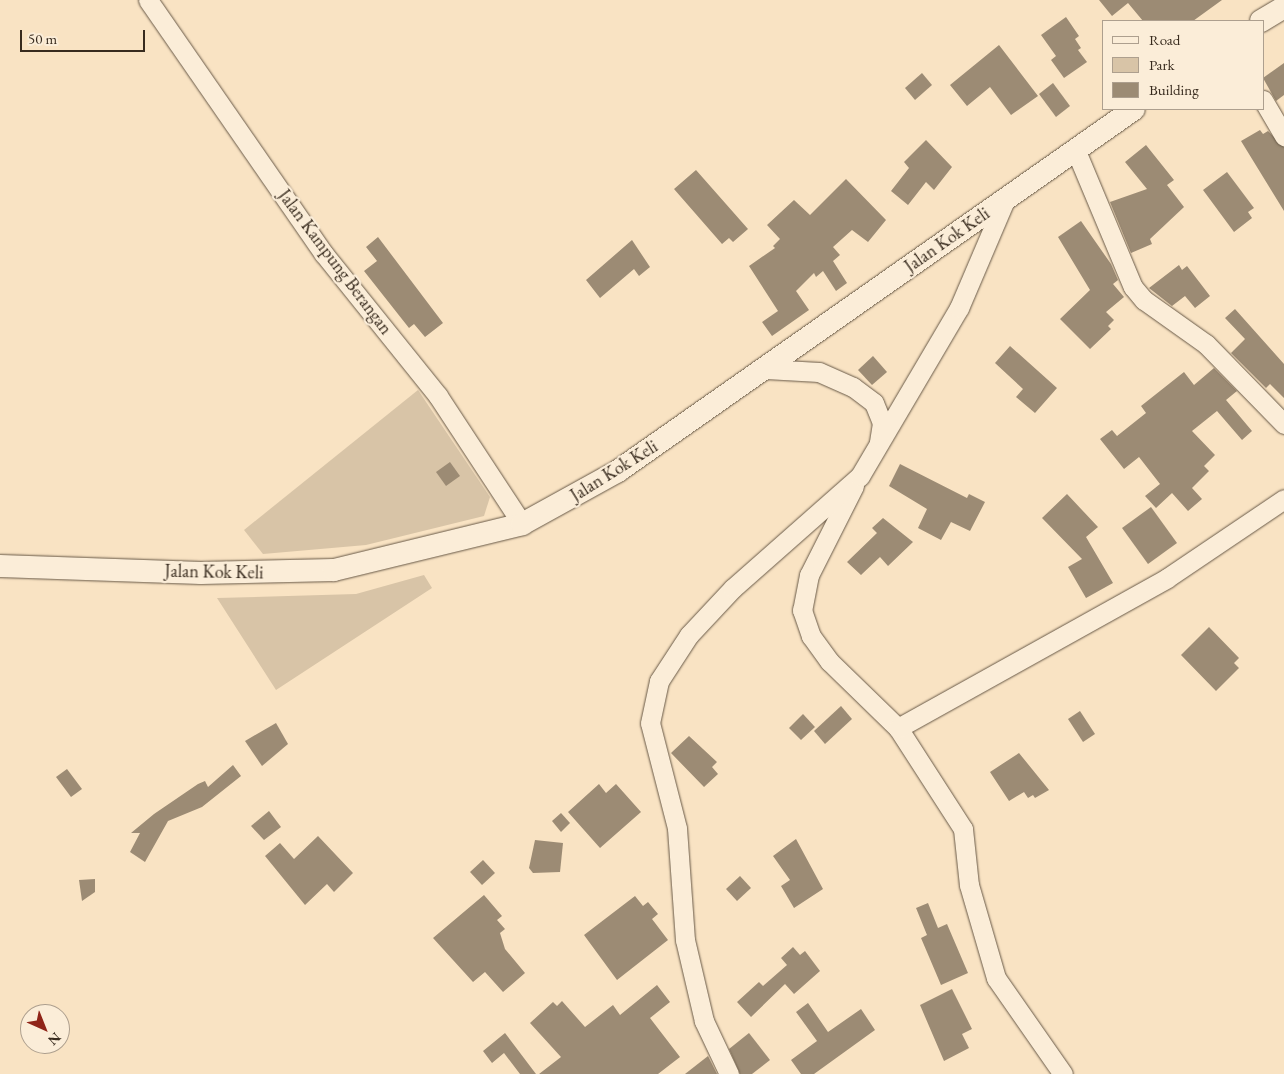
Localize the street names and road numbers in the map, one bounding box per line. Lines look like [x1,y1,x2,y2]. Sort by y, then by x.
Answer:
street label: Jalan Kampung Berangan [273,185,397,339]
street label: Jalan Kok Keli [900,203,994,277]
street label: Jalan Kok Keli [566,436,662,506]
street label: Jalan Kok Keli [164,560,264,584]

